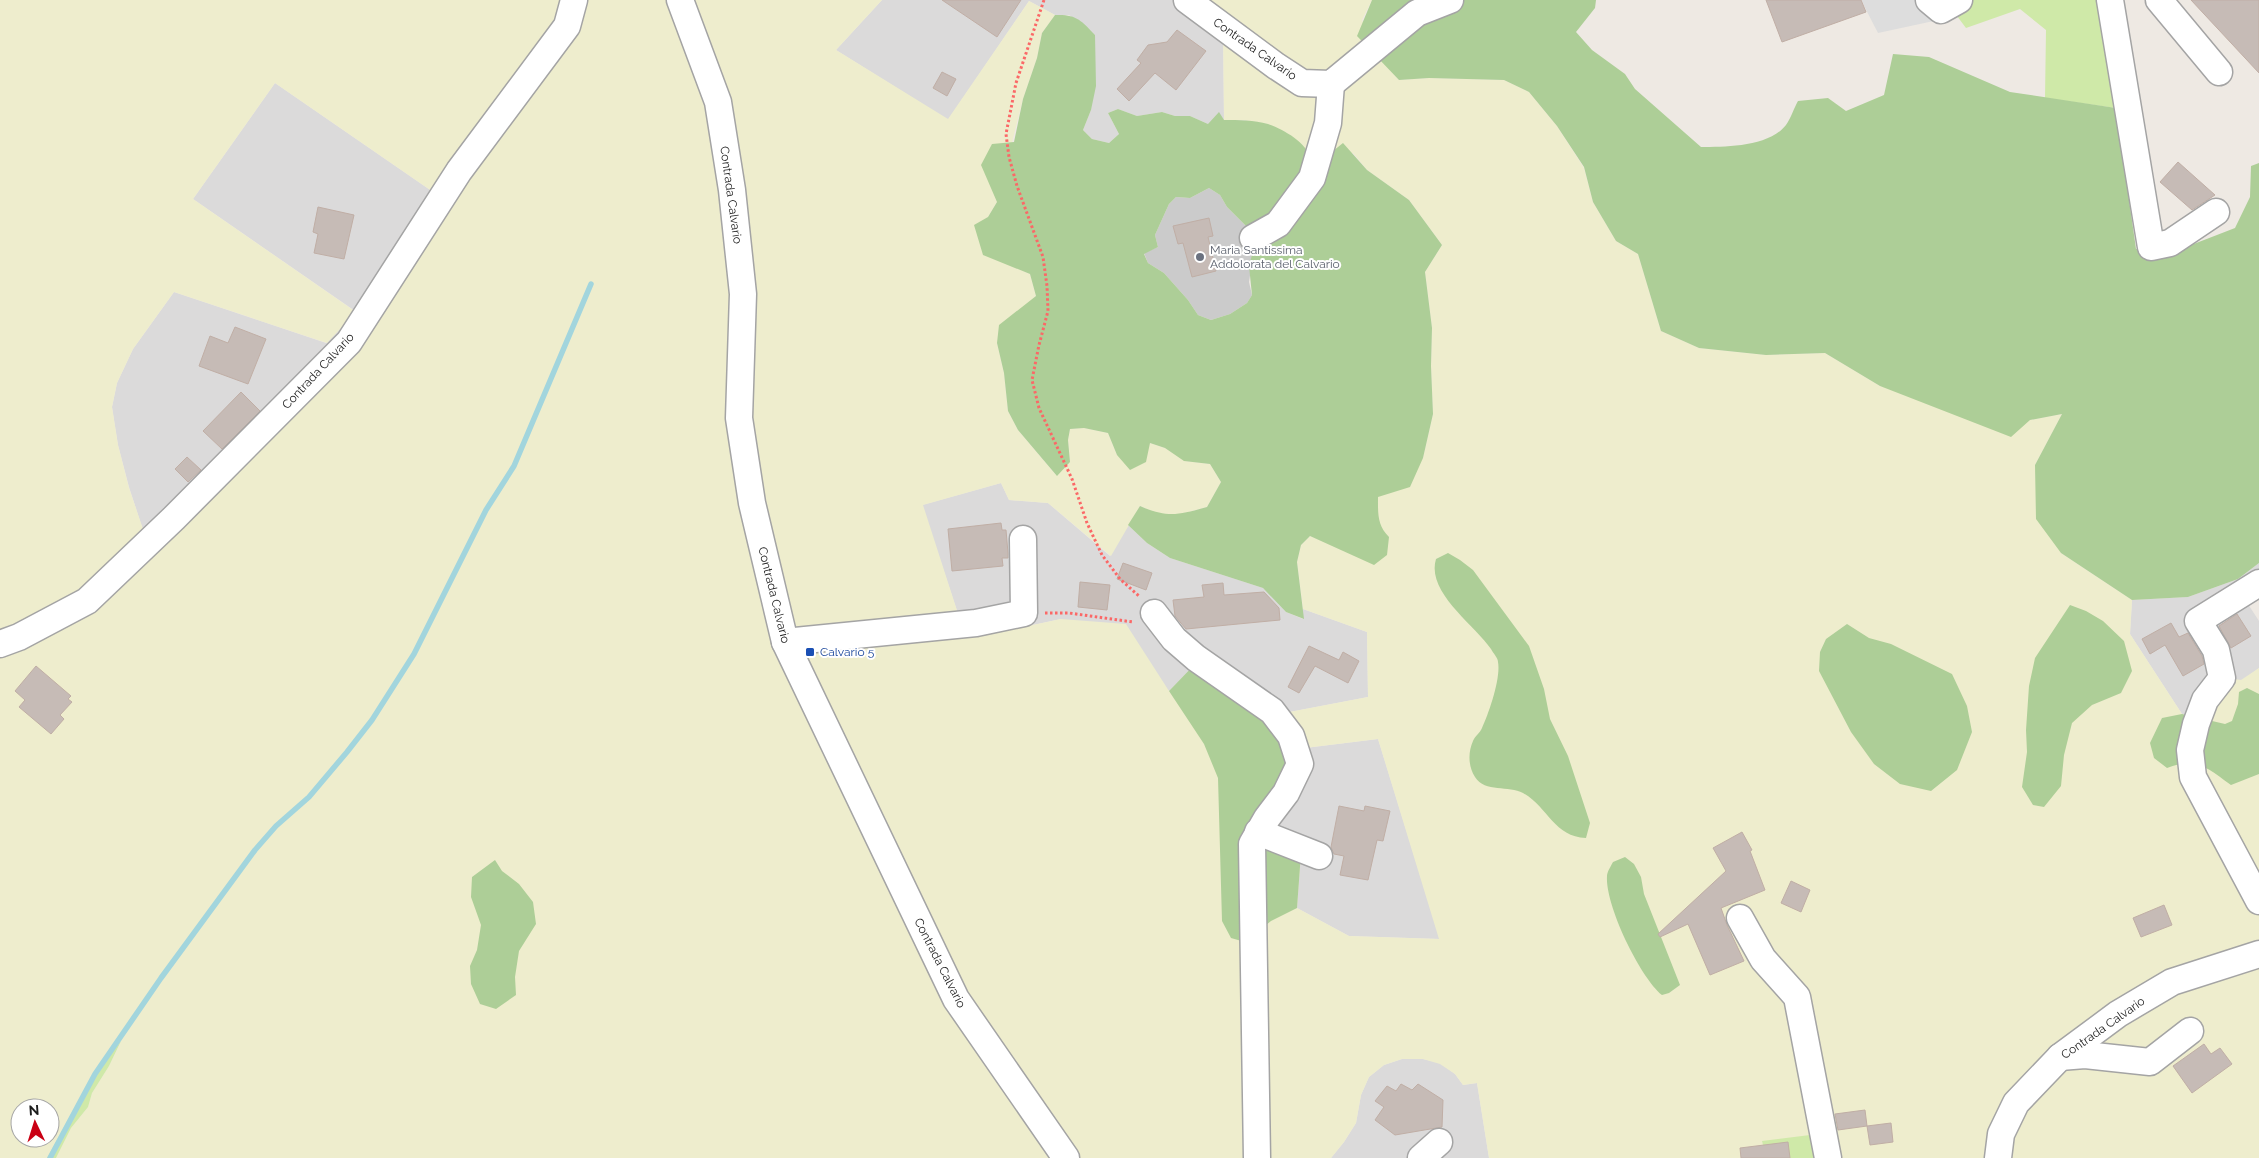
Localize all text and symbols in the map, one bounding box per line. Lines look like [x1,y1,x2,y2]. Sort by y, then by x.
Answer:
street label: Contrada Calvario [1211,15,1299,83]
street label: Contrada Calvario [717,145,745,245]
place label: Maria Santissima Addolorata del Calvario [1210,243,1340,271]
marker: Maria Santissima Addolorata del Calvario [1194,251,1206,263]
street label: Contrada Calvario [279,330,357,412]
street label: Contrada Calvario [755,545,793,645]
place label: Calvario 5 [820,645,875,659]
marker: Calvario 5 [804,646,816,658]
street label: Contrada Calvario [911,916,969,1010]
street label: Contrada Calvario [2059,994,2147,1062]
north arrow [10,1098,60,1148]
text: N [28,1102,40,1118]

